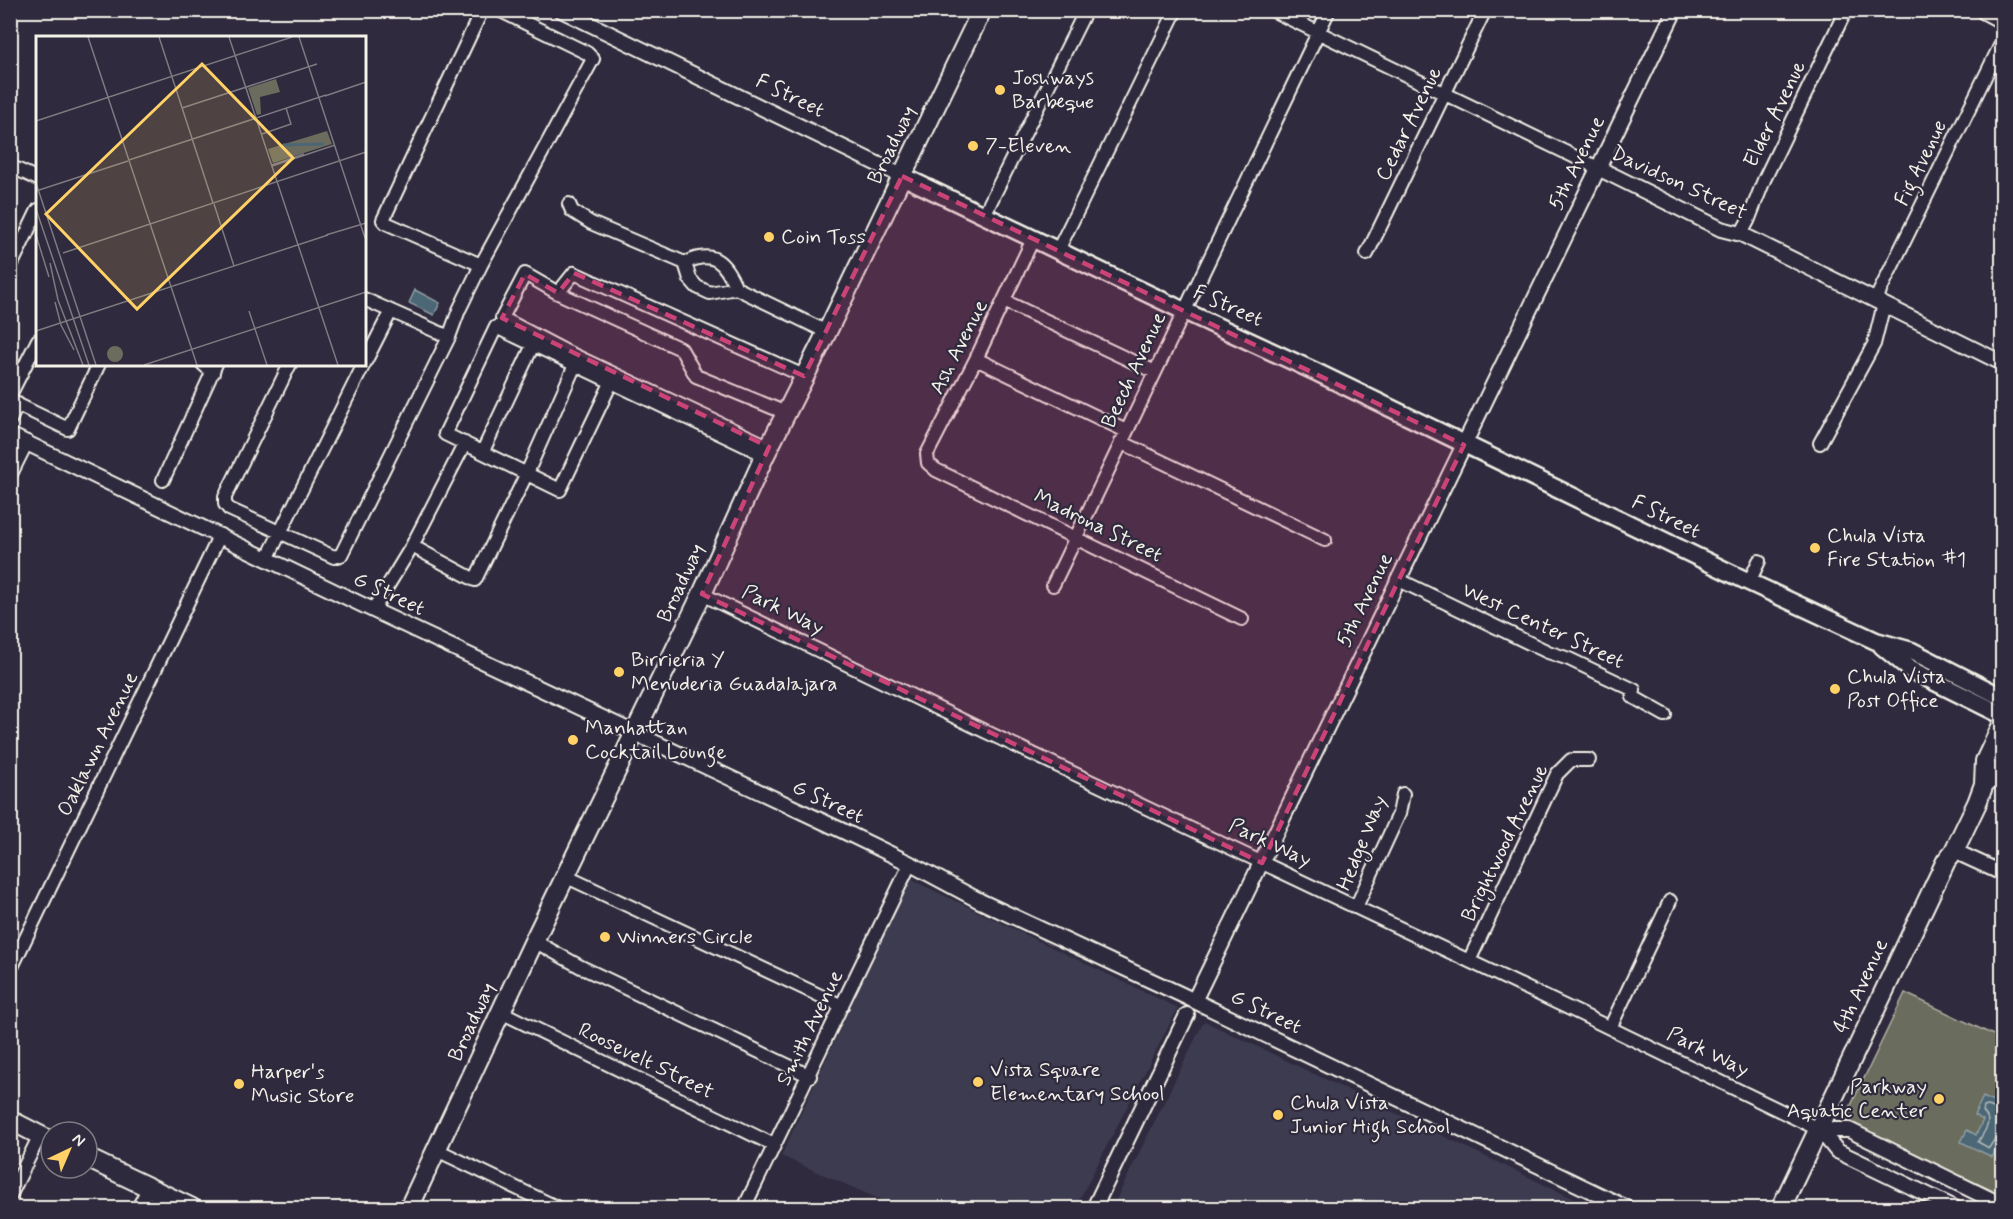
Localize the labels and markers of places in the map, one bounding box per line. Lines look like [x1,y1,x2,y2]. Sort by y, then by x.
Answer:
place label: Joshways Barbeque [1012,64,1094,116]
marker: Joshways Barbeque [993,83,1007,97]
place label: 7-Eleven [985,132,1072,160]
marker: 7-Eleven [966,139,980,153]
place label: Coin Toss [781,223,866,251]
marker: Coin Toss [762,230,776,244]
place label: Chula Vista Fire Station #1 [1827,522,1966,574]
marker: Chula Vista Fire Station #1 [1808,541,1822,555]
place label: Birrieria Y Menuderia Guadalajara [631,646,838,698]
place label: Chula Vista Post Office [1847,663,1946,715]
marker: Birrieria Y Menuderia Guadalajara [612,665,626,679]
marker: Chula Vista Post Office [1828,682,1842,696]
place label: Manhattan Cocktail Lounge [585,714,726,768]
marker: Manhattan Cocktail Lounge [566,733,580,747]
place label: Winners Circle [617,923,753,951]
marker: Winners Circle [598,930,612,944]
place label: Vista Square Elementary School [990,1056,1165,1108]
place label: Harper's Music Store [251,1058,355,1110]
place label: Parkway Aquatic Center [1787,1073,1927,1125]
marker: Vista Square Elementary School [971,1075,985,1089]
marker: Harper's Music Store [232,1077,246,1091]
place label: Chula Vista Junior High School [1290,1089,1450,1143]
marker: Parkway Aquatic Center [1932,1092,1946,1106]
marker: Chula Vista Junior High School [1271,1108,1285,1122]

